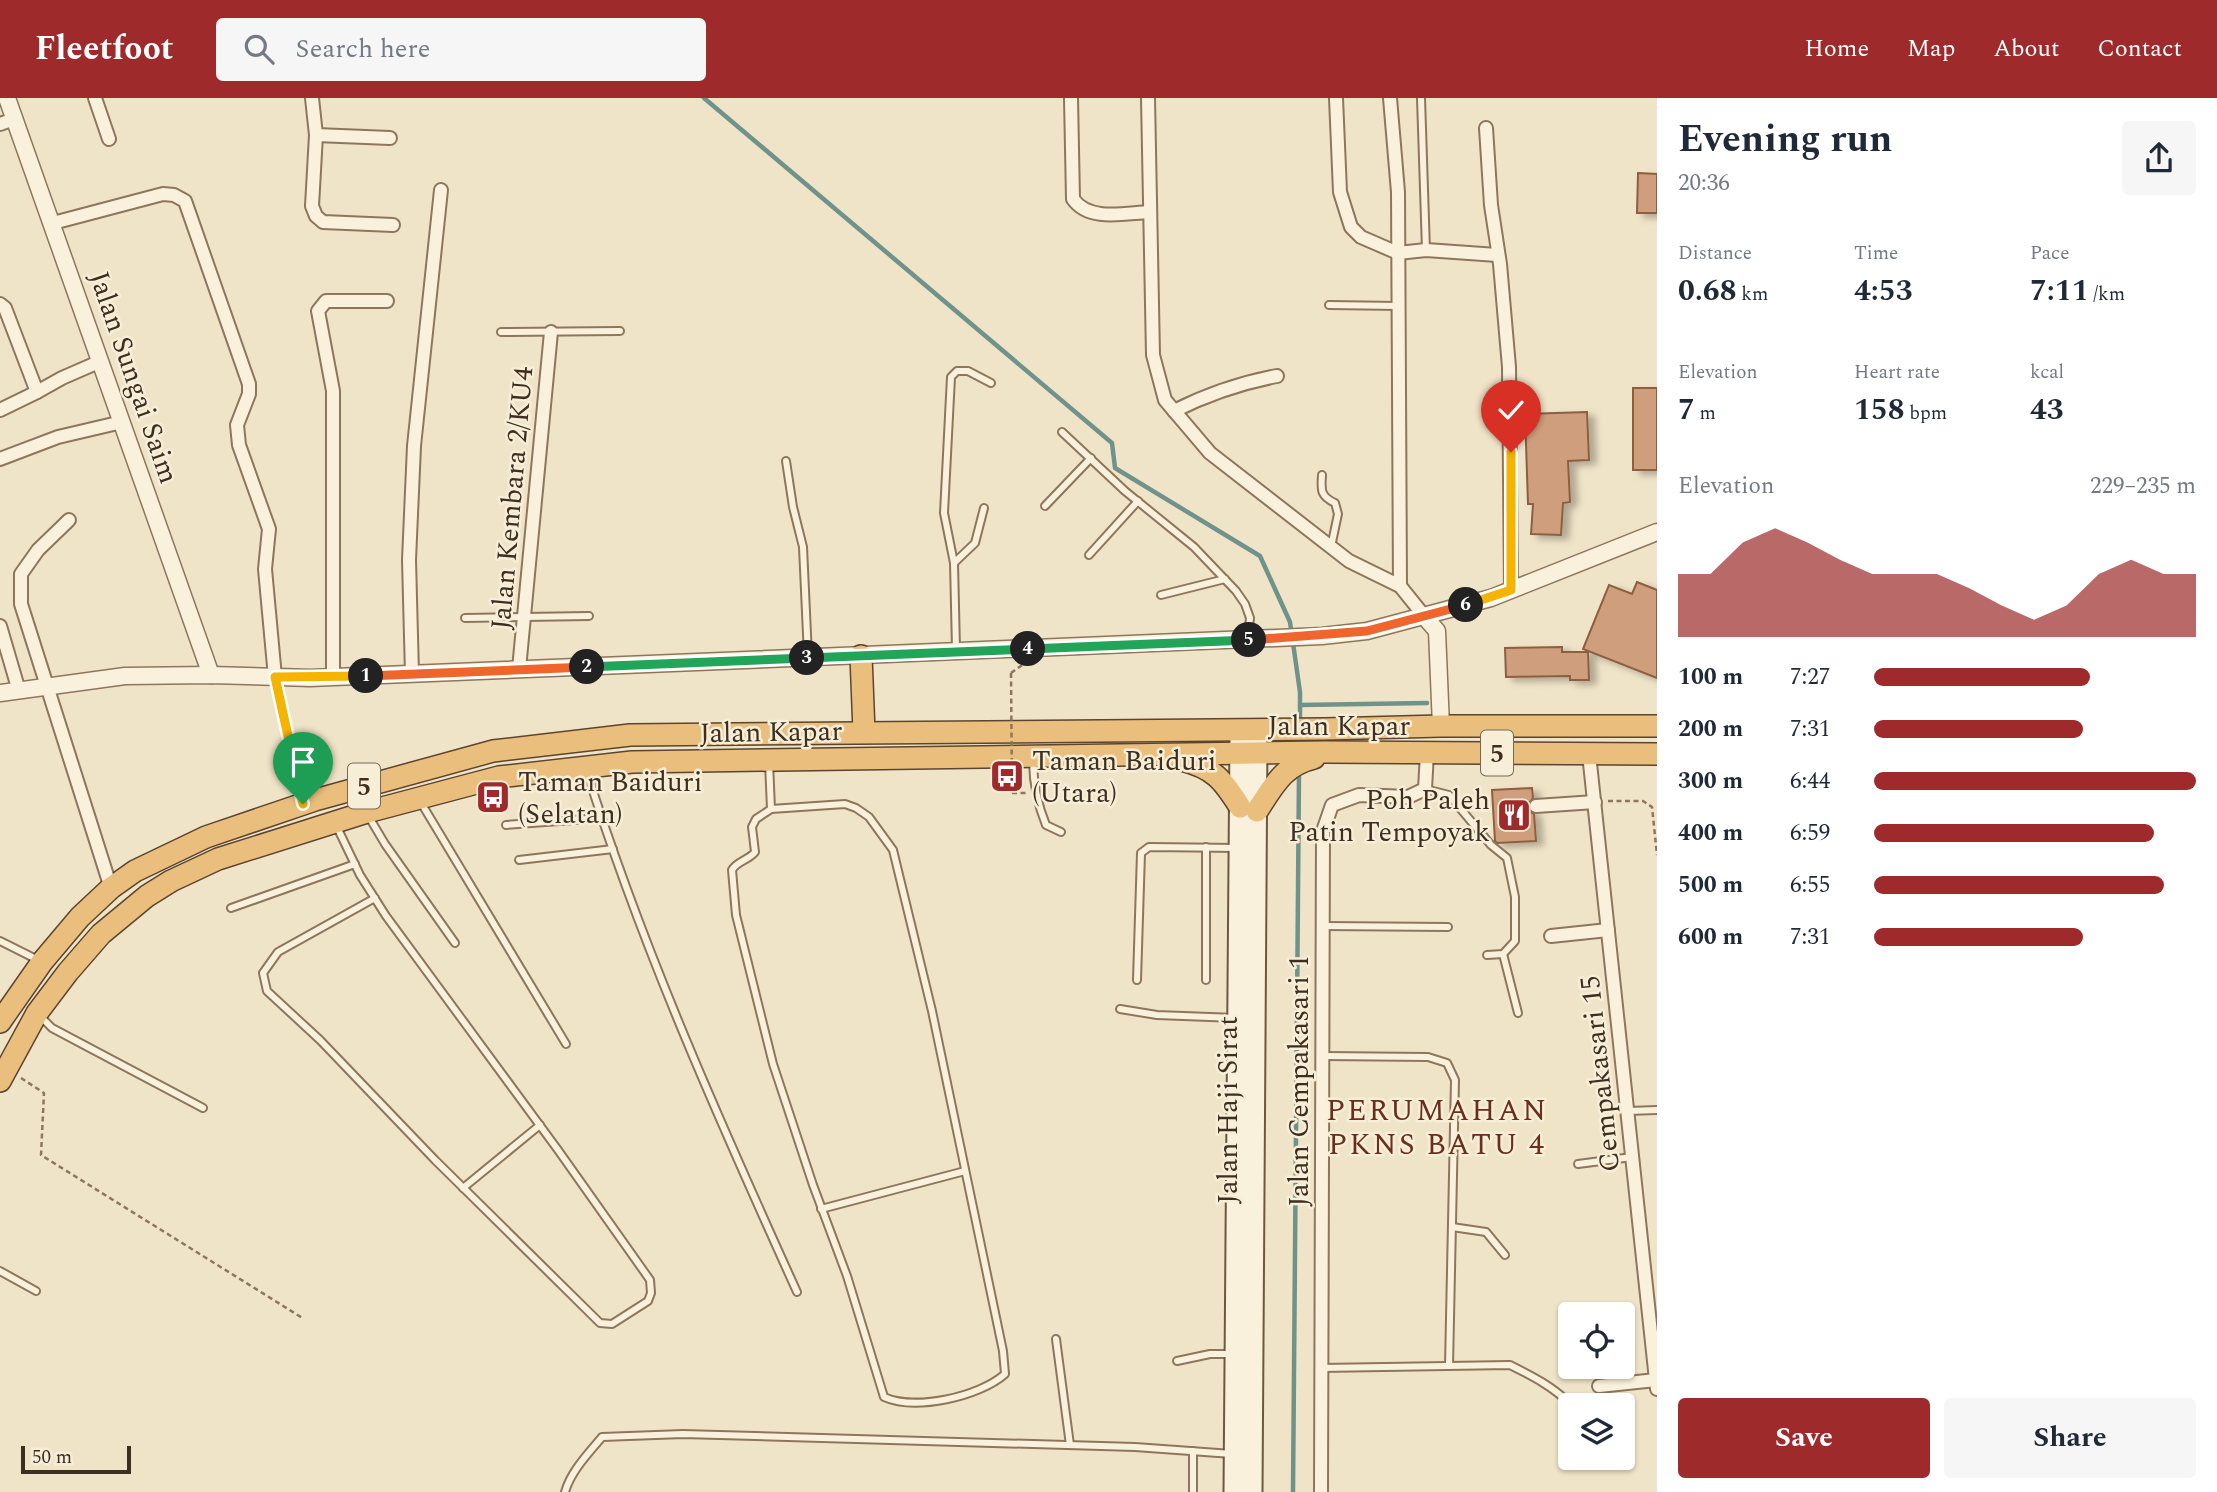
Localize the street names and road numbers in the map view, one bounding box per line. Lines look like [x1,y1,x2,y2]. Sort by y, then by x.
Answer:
street label: Jalan Sungai Saim [77,266,190,489]
street label: Jalan Kembara 2/KU4 [480,365,545,632]
street label: Jalan Kapar [1268,705,1410,748]
street label: Jalan Kapar [699,710,843,755]
road number: 5 [1481,730,1513,776]
road number: 5 [348,764,380,808]
street label: Jalan Cempakasari 1 [1278,955,1321,1207]
street label: Cempakasari 15 [1569,974,1632,1174]
street label: Jalan Haji Sirat [1207,1016,1250,1204]

